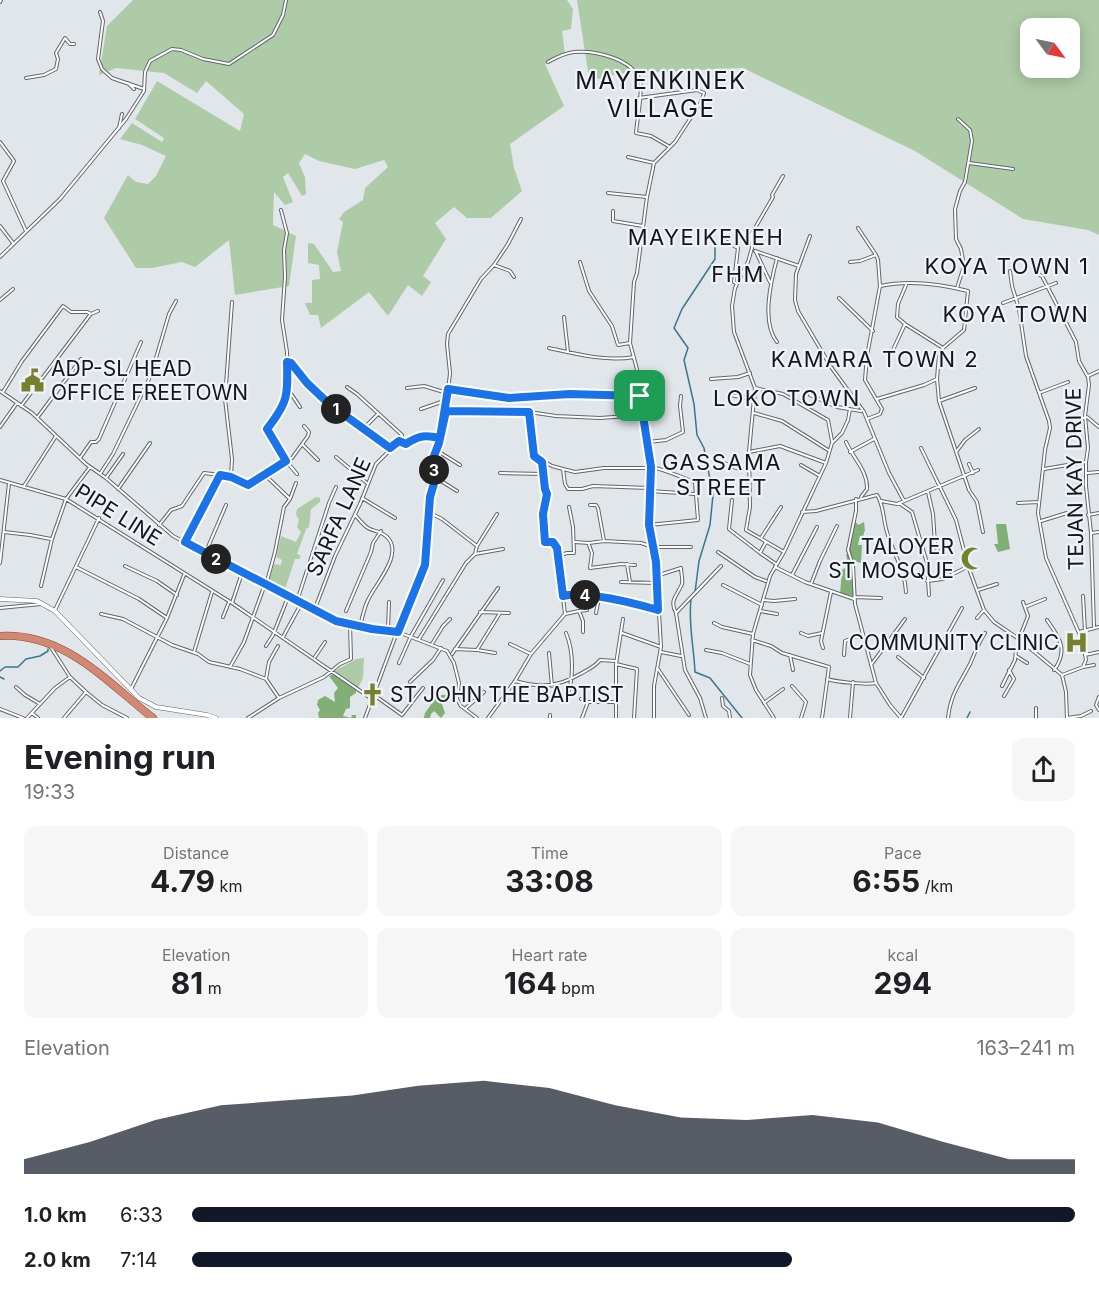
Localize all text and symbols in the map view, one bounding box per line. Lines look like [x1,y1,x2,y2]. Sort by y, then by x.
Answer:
north arrow [1020,18,1080,78]
map controls [1020,18,1080,78]
district label: MAYENKINEK VILLAGE [575,66,747,123]
district label: MAYEIKENEH [628,224,784,250]
district label: KOYA TOWN 1 [924,253,1090,279]
district label: FHM [711,261,765,287]
district label: KOYA TOWN [943,301,1089,327]
district label: KAMARA TOWN 2 [771,346,979,372]
place label: ADP-SL HEAD OFFICE FREETOWN [51,356,248,405]
public building icon: ADP-SL HEAD OFFICE FREETOWN [20,368,46,394]
pin [614,370,665,421]
icon: arrive [623,379,656,412]
district label: LOKO TOWN [713,385,861,411]
street label: TEJAN KAY DRIVE [1060,387,1089,571]
pin: 1 [321,394,351,424]
text: 1 [333,399,339,419]
district label: GASSAMA STREET [662,449,782,500]
street label: SARFA LANE [301,454,376,580]
pin: 3 [419,455,449,485]
text: 3 [429,460,439,480]
street label: PIPE LINE [71,478,166,551]
place label: TALOYER ST MOSQUE [828,534,954,583]
pin: 2 [201,544,231,574]
mosque icon: TALOYER ST MOSQUE [959,546,985,572]
text: 2 [211,549,221,569]
pin: 4 [570,580,600,610]
text: 4 [580,585,590,605]
place label: COMMUNITY CLINIC [849,630,1059,655]
hospital icon: COMMUNITY CLINIC [1064,630,1090,656]
church icon: ST JOHN THE BAPTIST [359,682,385,708]
place label: ST JOHN THE BAPTIST [390,682,624,707]
text: Evening run [24,737,216,777]
button: share [1012,738,1075,801]
text: 19:33 [24,780,75,804]
text: Distance [163,843,229,863]
text: Time [531,843,568,863]
text: Pace [884,843,922,863]
text: 4.79 [150,863,215,899]
text: 33:08 [505,863,594,899]
text: 6:55 [852,863,920,899]
text: km [215,876,242,896]
text: /km [920,876,953,896]
text: Elevation [162,945,230,965]
text: Heart rate [512,945,587,965]
text: kcal [888,945,918,965]
text: 81 [171,965,203,1001]
text: 164 [504,965,557,1001]
text: 294 [873,965,932,1001]
text: m [203,978,222,998]
text: bpm [557,978,595,998]
text: Elevation [24,1036,110,1060]
text: 163–241 m [976,1036,1075,1060]
text: 1.0 km [24,1203,87,1227]
text: 6:33 [120,1203,163,1227]
text: 2.0 km [24,1248,91,1272]
text: 7:14 [120,1248,157,1272]

